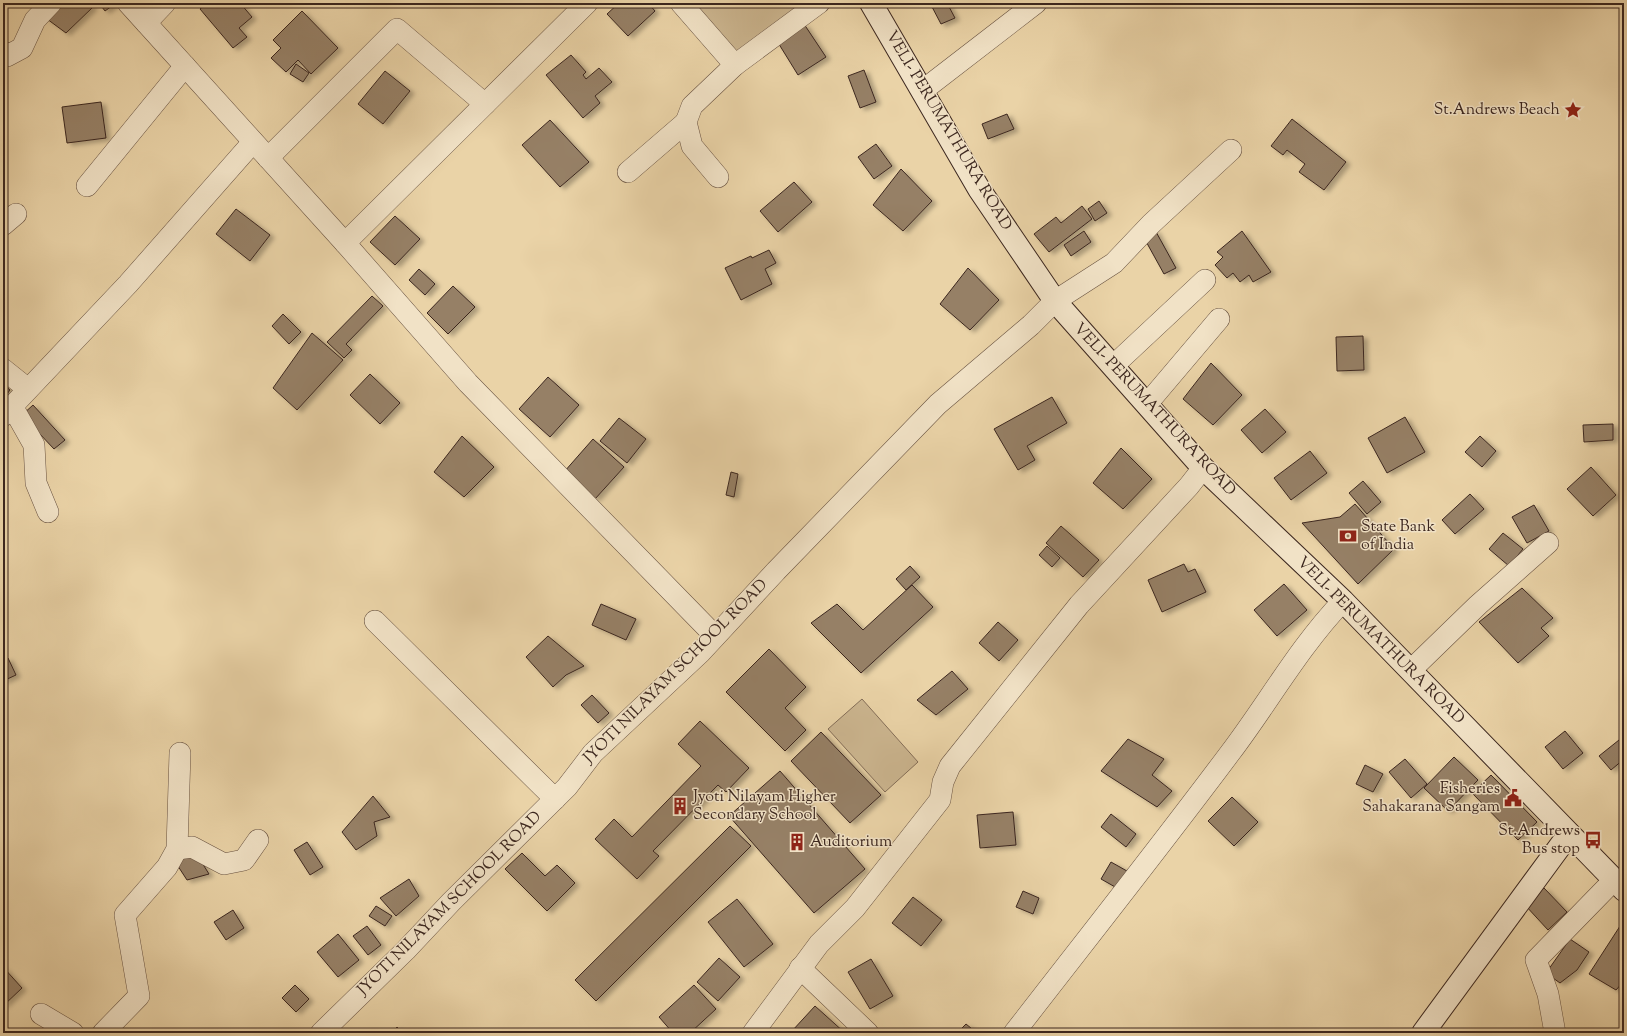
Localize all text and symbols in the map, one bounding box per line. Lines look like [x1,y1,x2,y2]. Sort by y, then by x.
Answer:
street label: VELI- PERUMATHURA ROAD [879,27,1017,235]
place label: St.Andrews Beach [1434,99,1561,122]
place icon: St.Andrews Beach [1563,100,1583,120]
street label: VELI- PERUMATHURA ROAD [1067,318,1241,502]
place label: State Bank of India [1361,516,1435,557]
bank icon: State Bank of India [1338,526,1358,546]
street label: VELI- PERUMATHURA ROAD [1291,552,1469,730]
street label: JYOTI NILAYAM SCHOOL ROAD [578,575,773,770]
place label: Fisheries Sahakarana Sangam [1362,778,1500,819]
place label: Jyoti Nilayam Higher Secondary School [692,786,836,827]
public building icon: Fisheries Sahakarana Sangam [1503,788,1523,808]
building icon: Jyoti Nilayam Higher Secondary School [670,796,690,816]
street label: JYOTI NILAYAM SCHOOL ROAD [352,807,547,1002]
place label: St.Andrews Bus stop [1498,820,1580,861]
bus stop icon: St.Andrews Bus stop [1583,830,1603,850]
place label: Auditorium [810,831,892,854]
building icon: Auditorium [787,832,807,852]

